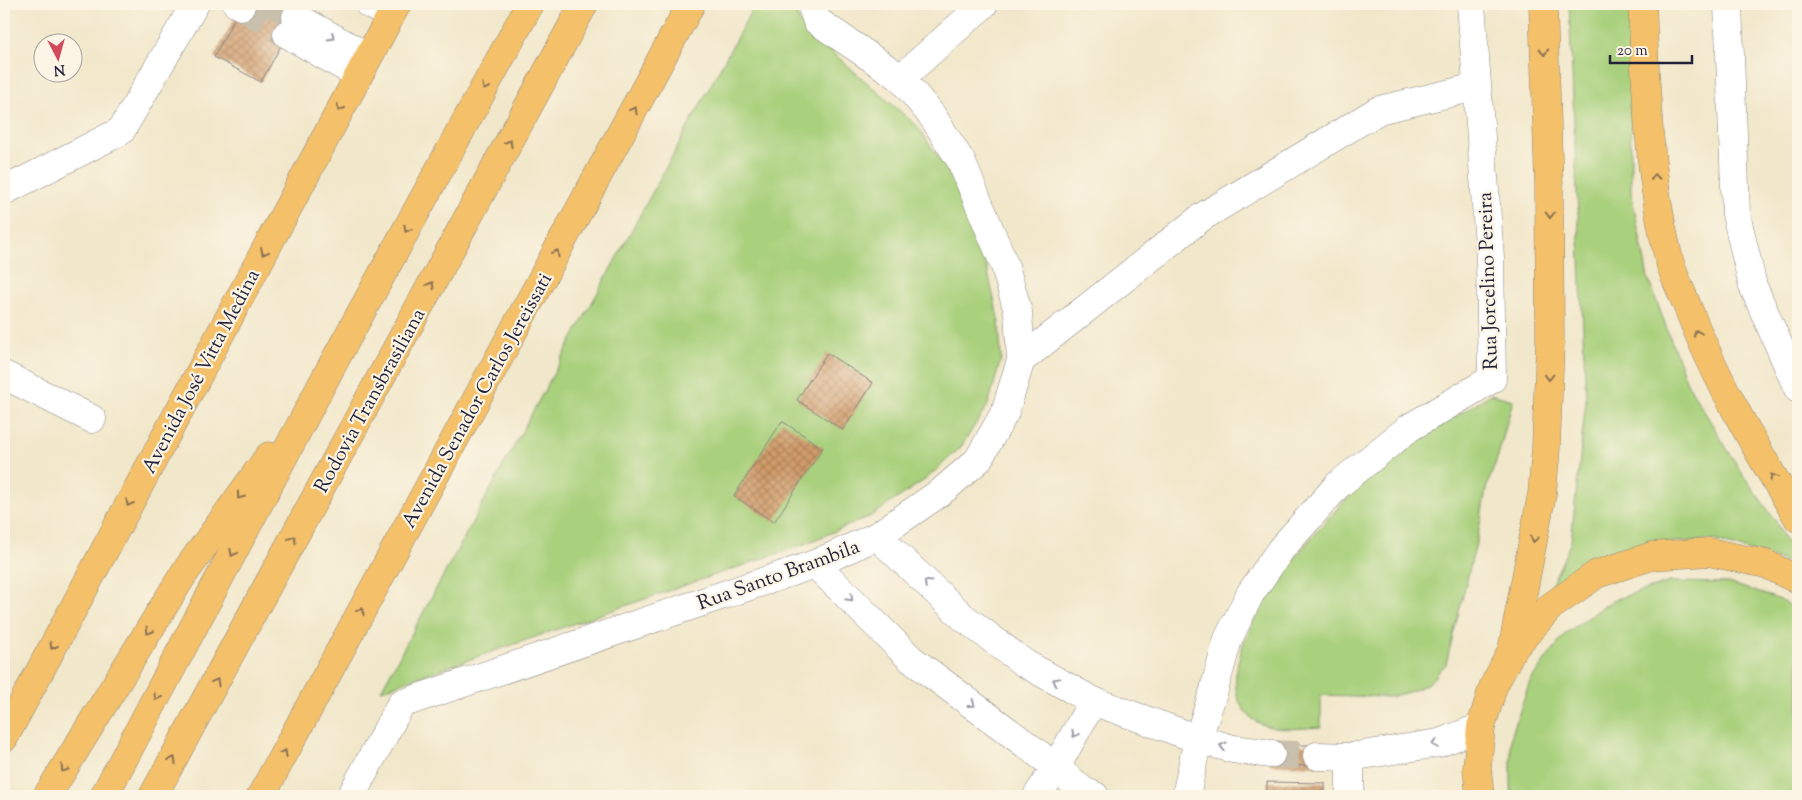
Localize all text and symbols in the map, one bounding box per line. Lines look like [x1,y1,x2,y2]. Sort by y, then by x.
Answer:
one-way arrow [327,31,336,41]
north arrow [32,32,82,82]
scale bar [1610,32,1692,64]
text: 20 m [1617,41,1648,62]
one-way arrow [1539,49,1550,57]
text: N [53,58,66,79]
one-way arrow [481,81,491,90]
one-way arrow [336,103,346,112]
one-way arrow [627,106,637,115]
one-way arrow [503,139,513,148]
one-way arrow [1650,173,1661,181]
street label: Rua Jorcelino Pereira [1472,191,1507,370]
one-way arrow [1545,212,1555,219]
one-way arrow [403,224,413,233]
one-way arrow [260,246,270,255]
one-way arrow [550,249,560,258]
street label: Avenida José Vitta Medina [136,265,268,480]
street label: Avenida Senador Carlos Jereissati [396,268,561,534]
one-way arrow [425,282,435,291]
street label: Rodovia Transbrasiliana [308,304,434,499]
one-way arrow [1693,329,1704,338]
one-way arrow [1544,374,1554,382]
one-way arrow [1769,473,1779,482]
one-way arrow [237,490,246,500]
one-way arrow [125,498,135,507]
street label: Rua Santo Brambila [694,534,864,619]
one-way arrow [287,535,297,544]
one-way arrow [1530,535,1540,543]
one-way arrow [229,548,239,557]
one-way arrow [923,580,932,589]
one-way arrow [844,593,853,602]
one-way arrow [355,607,365,616]
one-way arrow [145,625,155,634]
one-way arrow [49,641,59,650]
one-way arrow [1052,677,1061,687]
one-way arrow [209,678,219,687]
one-way arrow [153,692,163,701]
one-way arrow [966,699,975,707]
one-way arrow [1071,729,1081,738]
one-way arrow [1431,738,1440,748]
one-way arrow [1219,742,1228,752]
one-way arrow [278,750,288,759]
one-way arrow [167,757,177,766]
one-way arrow [60,764,70,773]

